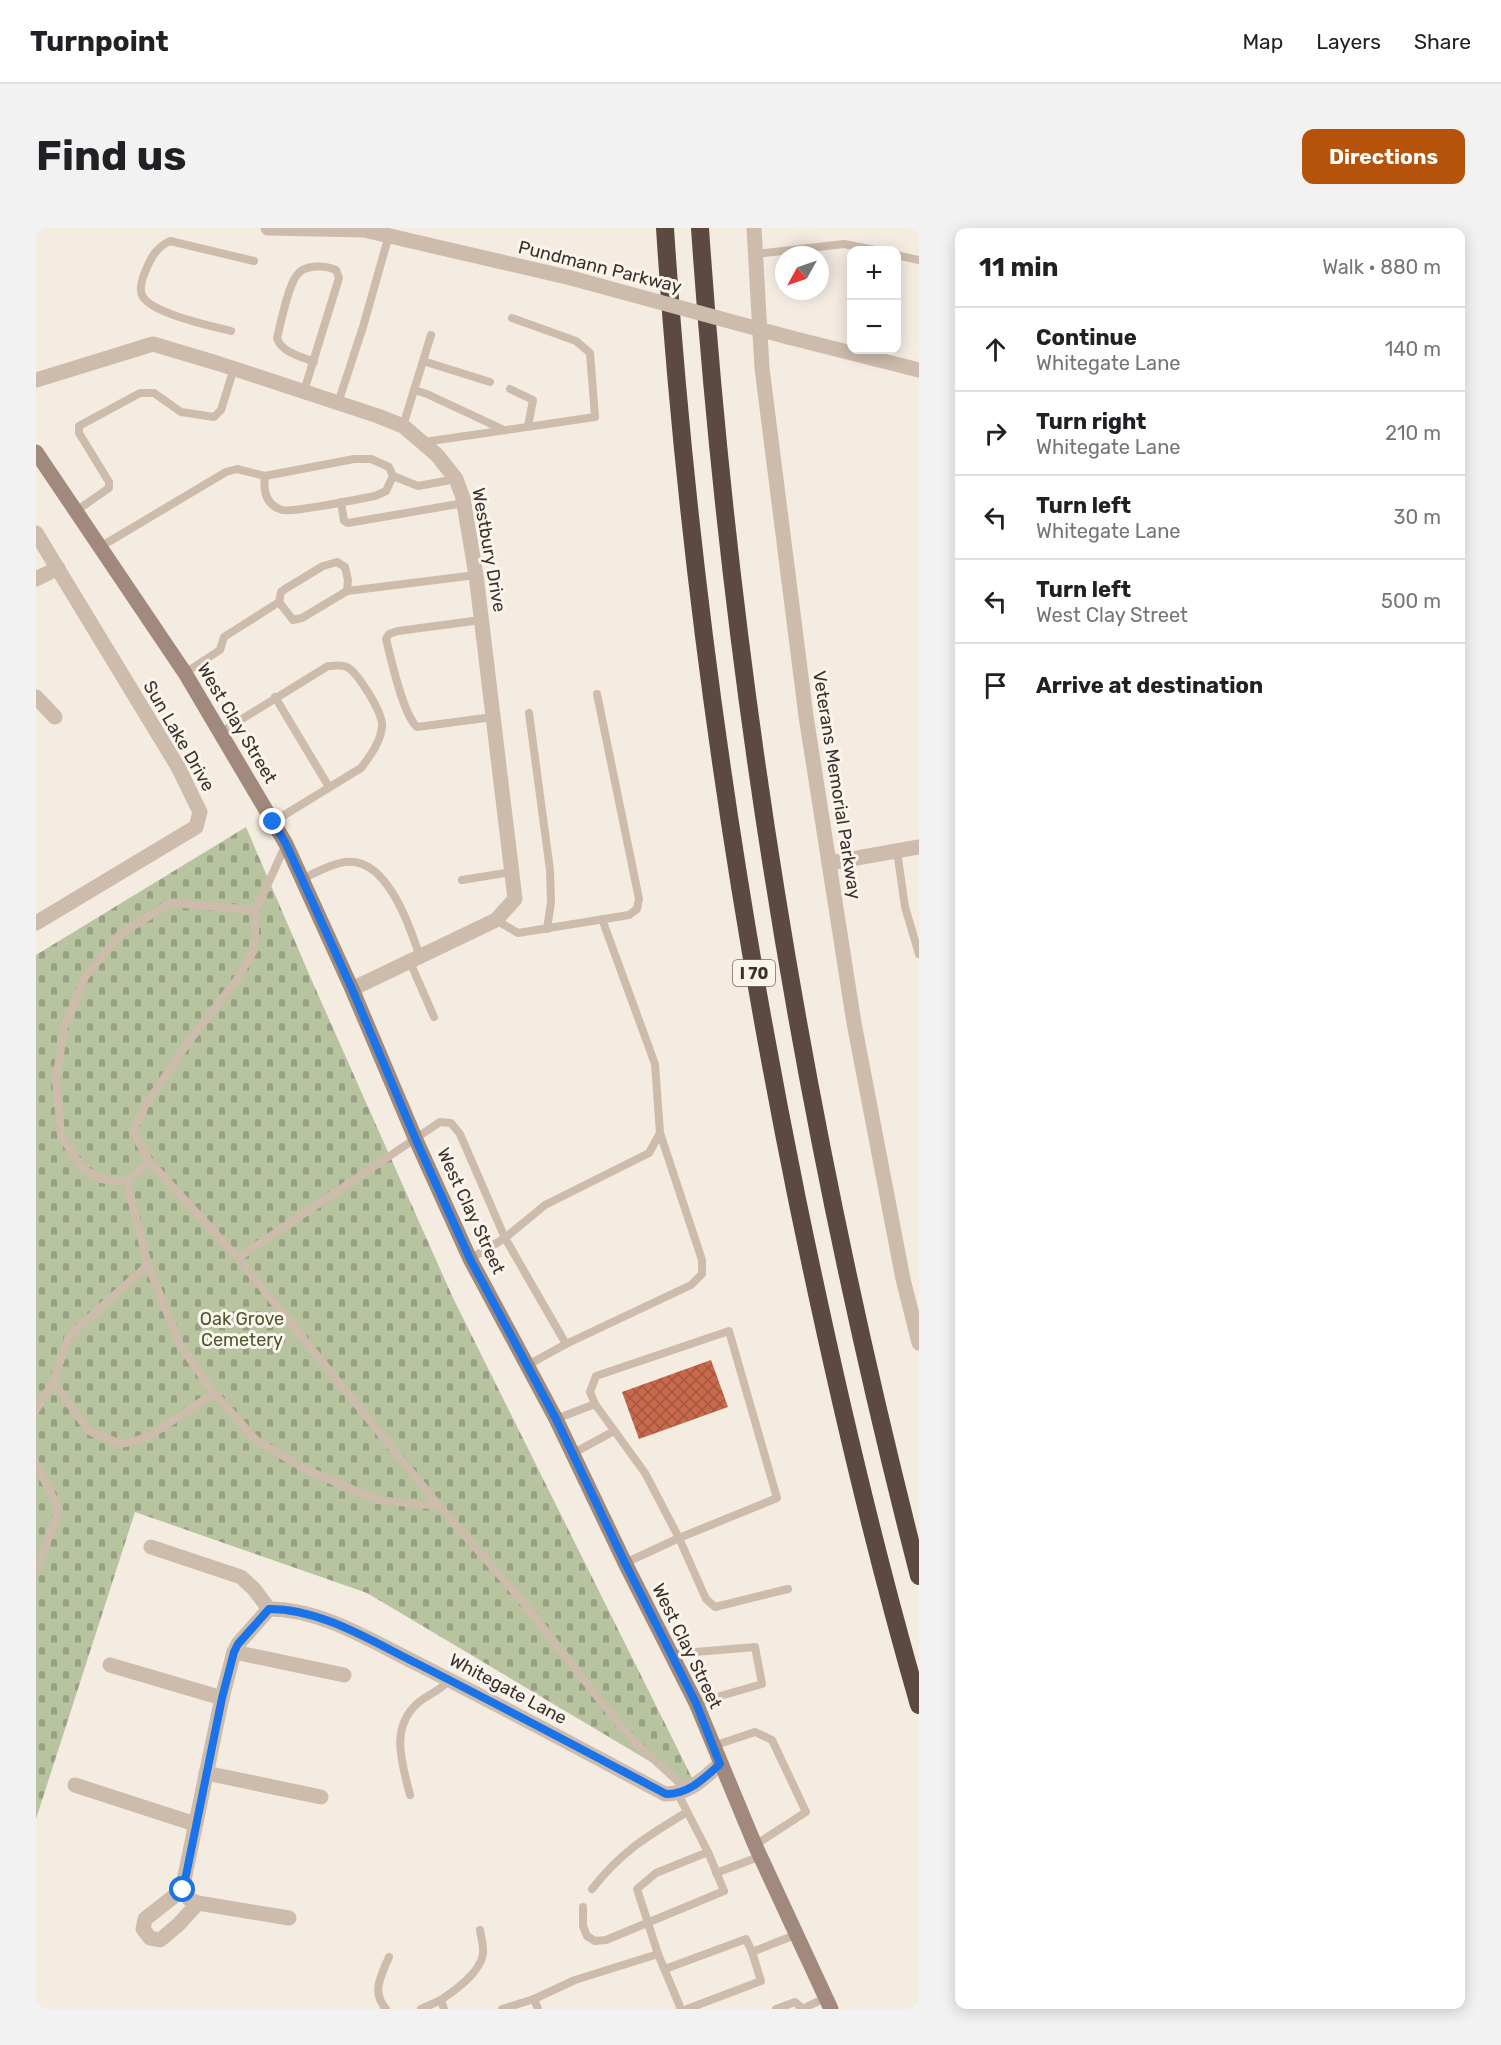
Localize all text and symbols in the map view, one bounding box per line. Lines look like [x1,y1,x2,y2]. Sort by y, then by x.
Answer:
text: Turnpoint [30,25,169,58]
text: Map [1242,29,1283,54]
text: Layers [1316,29,1381,54]
text: Share [1414,29,1471,54]
button: Directions [1302,129,1465,184]
text: Find us [36,131,187,181]
street label: Pundmann Parkway [516,236,684,298]
north arrow [775,246,829,300]
map controls [847,246,901,354]
button: + [847,246,901,300]
text: 11 min [979,252,1058,283]
text: Walk · 880 m [1322,255,1441,279]
button: − [847,300,901,354]
text: Continue [1036,324,1137,351]
icon: ahead [979,333,1012,366]
text: 140 m [1385,337,1441,361]
text: Whitegate Lane [1036,351,1180,375]
text: Turn right [1036,408,1146,435]
icon: right [979,417,1012,450]
text: 210 m [1385,421,1441,445]
text: Whitegate Lane [1036,435,1180,459]
street label: Westbury Drive [467,486,511,614]
text: Turn left [1036,492,1131,519]
icon: left [979,501,1012,534]
text: 30 m [1394,505,1441,529]
text: Whitegate Lane [1036,519,1180,543]
text: Turn left [1036,576,1131,603]
icon: left [979,585,1012,618]
text: 500 m [1381,589,1441,613]
text: West Clay Street [1036,603,1188,627]
street label: West Clay Street [192,659,282,787]
street label: Veterans Memorial Parkway [808,669,866,901]
icon: arrive [979,669,1012,702]
text: Arrive at destination [1036,672,1263,699]
street label: Sun Lake Drive [138,677,220,795]
route end [259,808,285,834]
road number: I 70 [733,960,775,986]
street label: West Clay Street [432,1144,510,1278]
park label: Oak Grove Cemetery [200,1308,284,1351]
street label: West Clay Street [647,1580,727,1712]
street label: Whitegate Lane [445,1649,571,1729]
route start [169,1876,195,1902]

